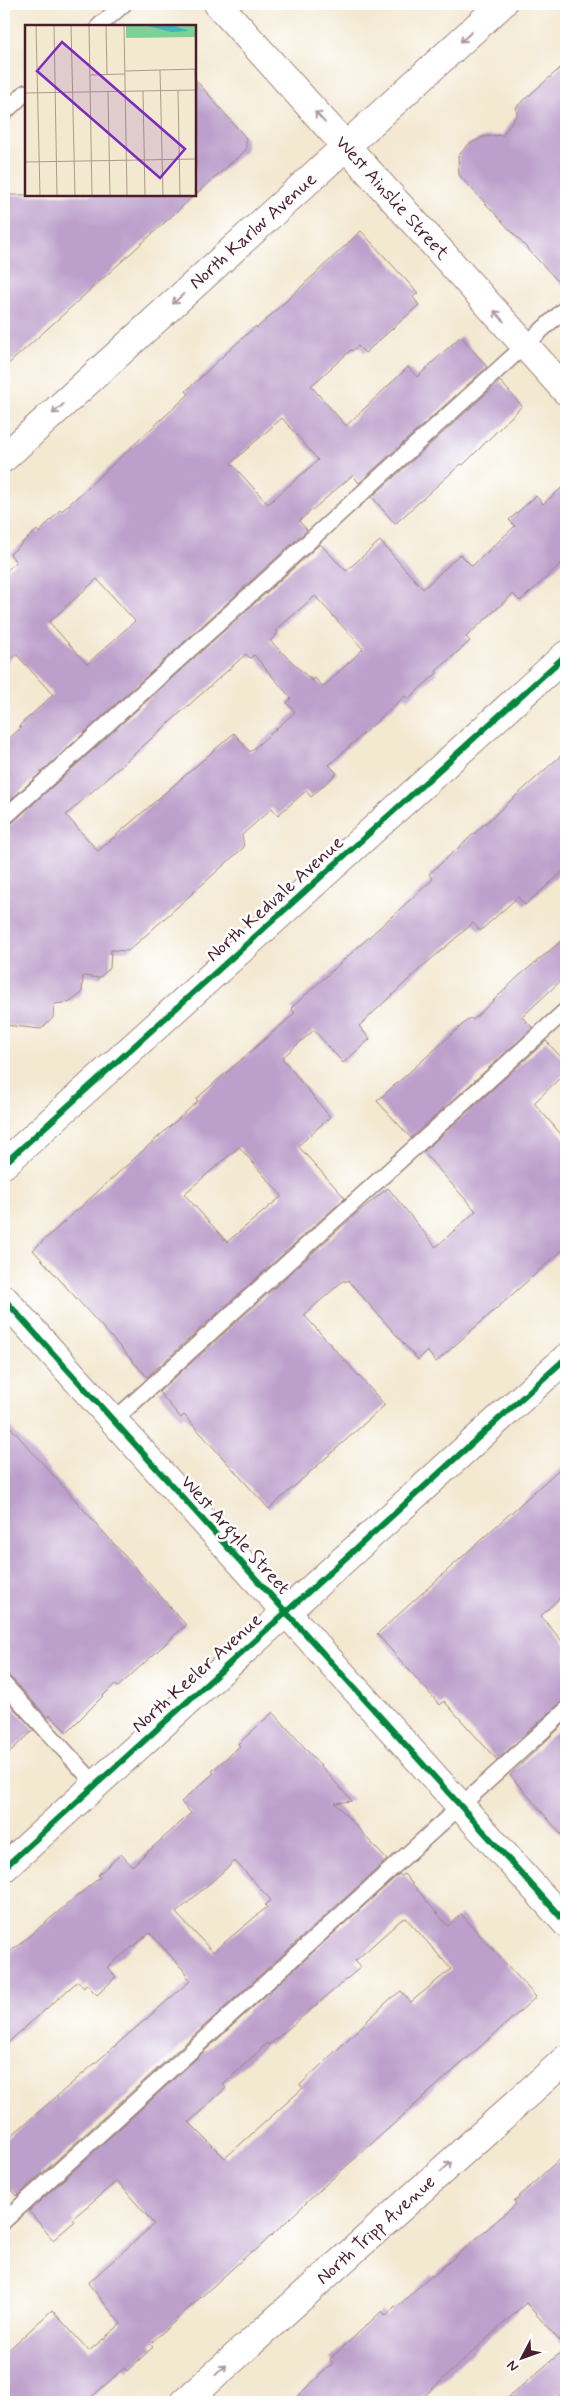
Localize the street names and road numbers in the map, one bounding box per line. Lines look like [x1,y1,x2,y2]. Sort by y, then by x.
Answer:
street label: West Ainslie Street [330,131,454,265]
street label: North Karlov Avenue [184,167,322,295]
street label: North Kedvale Avenue [201,830,349,968]
street label: West Argyle Street [172,1470,295,1602]
street label: North Keeler Avenue [126,1608,268,1738]
street label: North Tripp Avenue [311,2170,441,2290]

